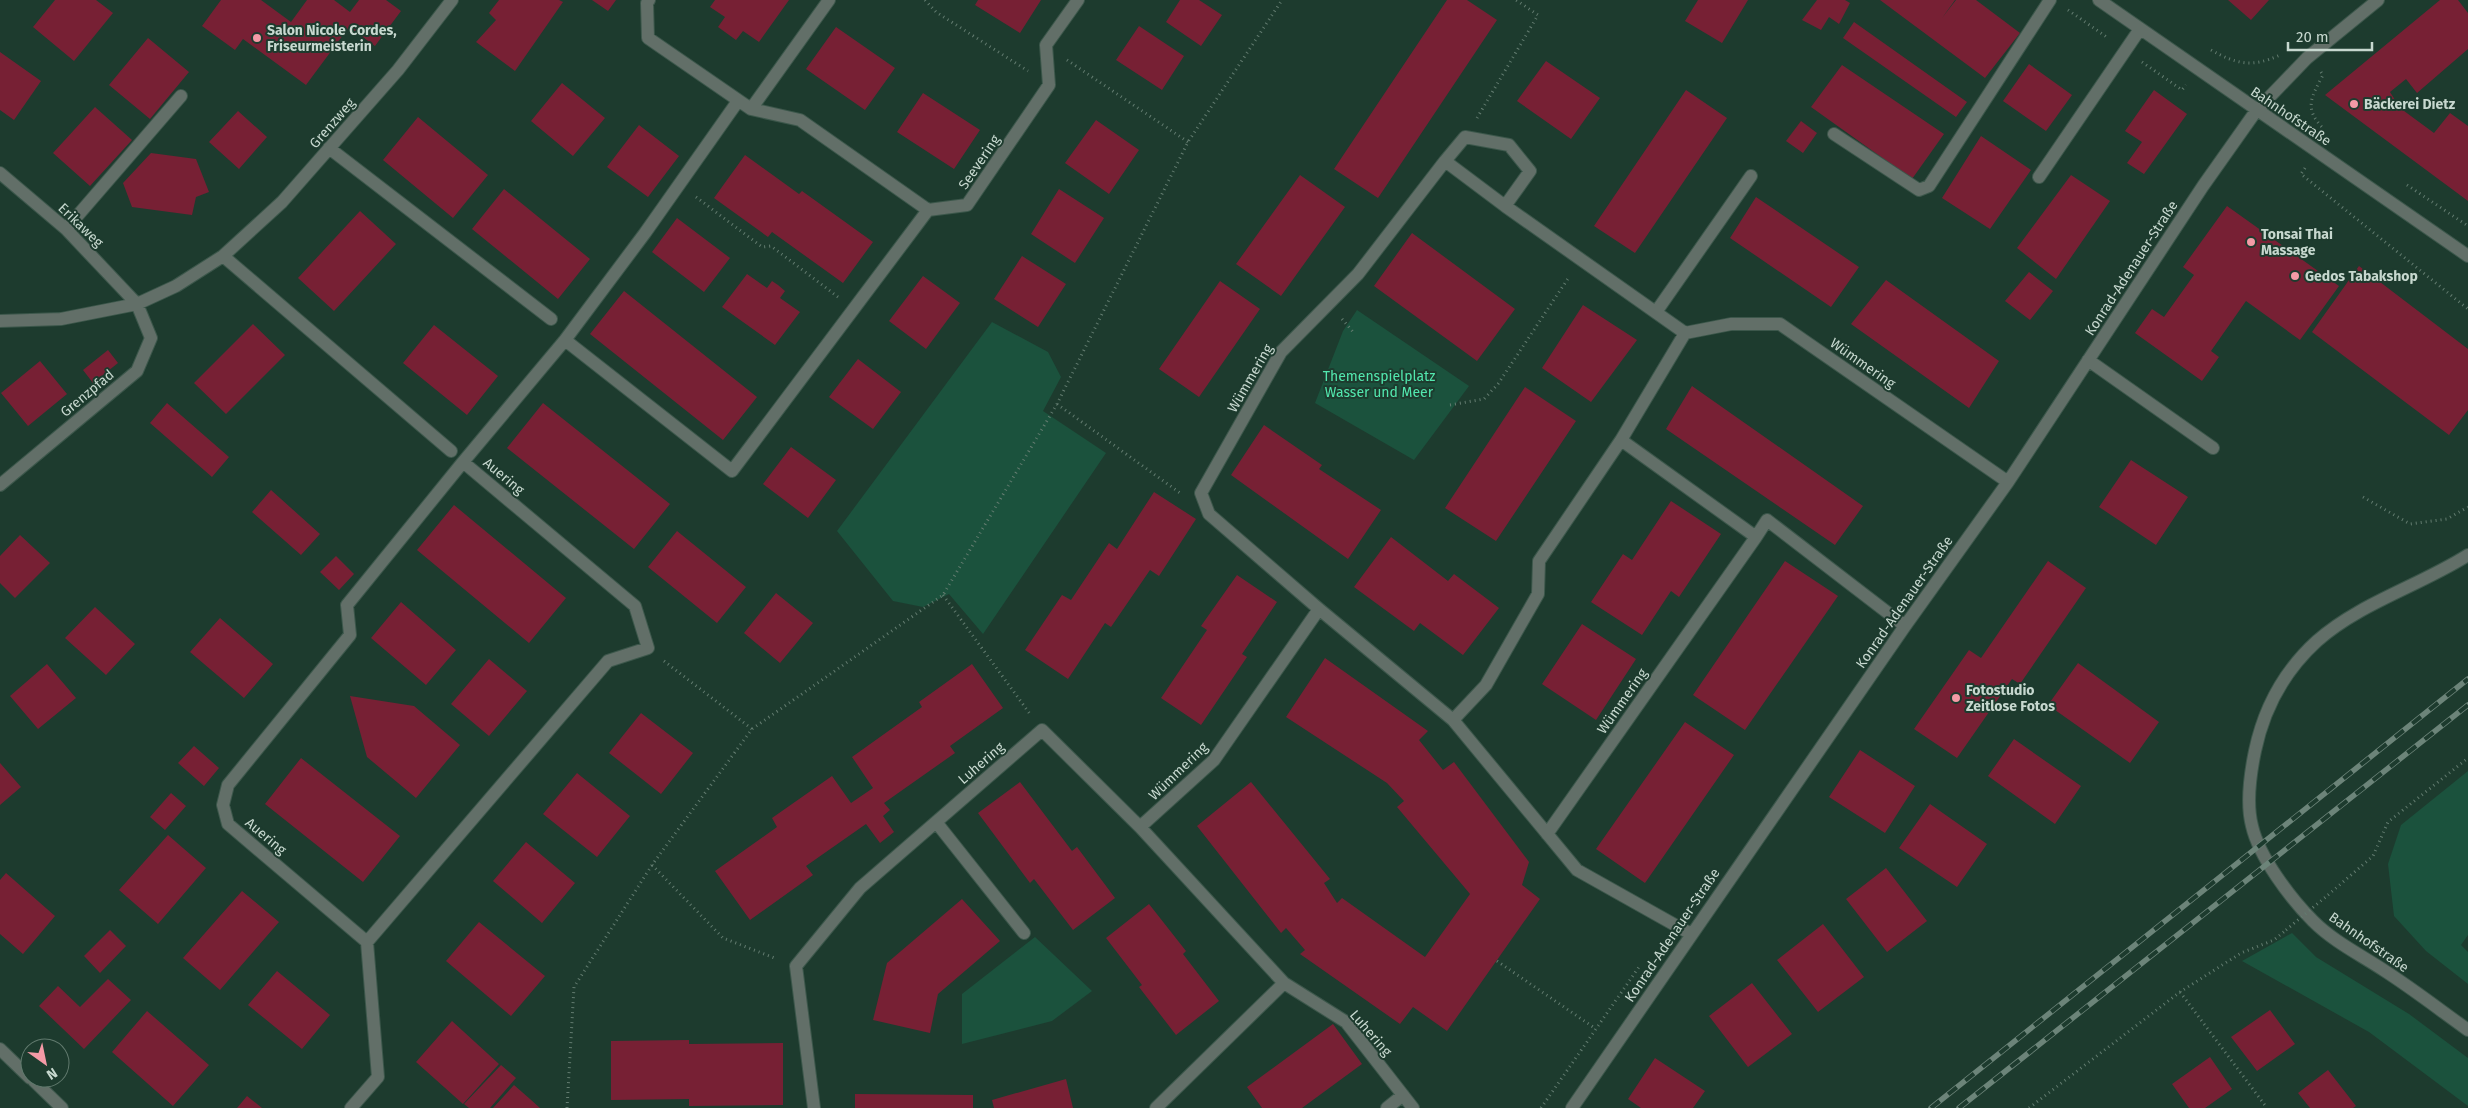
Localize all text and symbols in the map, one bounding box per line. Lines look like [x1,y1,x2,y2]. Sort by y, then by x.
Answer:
scale bar [2288,20,2372,52]
place label: Salon Nicole Cordes, Friseurmeisterin [267,22,397,55]
text: 20 m [2296,28,2329,46]
marker: Salon Nicole Cordes, Friseurmeisterin [251,32,263,44]
street label: Bahnhofstraße [2247,83,2334,150]
street label: Grenzweg [306,94,359,152]
place label: Bäckerei Dietz [2364,96,2456,113]
marker: Bäckerei Dietz [2348,98,2360,110]
street label: Seevering [955,131,1004,193]
street label: Konrad-Adenauer-Straße [2081,198,2181,339]
street label: Erikaweg [55,200,107,251]
place label: Tonsai Thai Massage [2261,226,2333,259]
marker: Tonsai Thai Massage [2245,236,2257,248]
place label: Gedos Tabakshop [2305,268,2418,285]
marker: Gedos Tabakshop [2289,270,2301,282]
street label: Wümmering [1827,335,1899,393]
street label: Wümmering [1224,340,1277,415]
street label: Grenzpfad [57,366,117,421]
park label: Themenspielplatz Wasser und Meer [1323,368,1435,401]
street label: Auering [480,454,528,499]
street label: Konrad-Adenauer-Straße [1852,533,1957,672]
street label: Wümmering [1594,665,1652,737]
place label: Fotostudio Zeitlose Fotos [1966,682,2055,715]
marker: Fotostudio Zeitlose Fotos [1950,692,1962,704]
street label: Luhering [955,738,1008,788]
street label: Wümmering [1145,738,1212,804]
street label: Auering [242,814,290,859]
street label: Konrad-Adenauer-Straße [1621,865,1724,1005]
street label: Bahnhofstraße [2326,909,2412,976]
street label: Luhering [1346,1007,1396,1060]
north arrow [20,1038,70,1088]
text: N [43,1064,60,1083]

